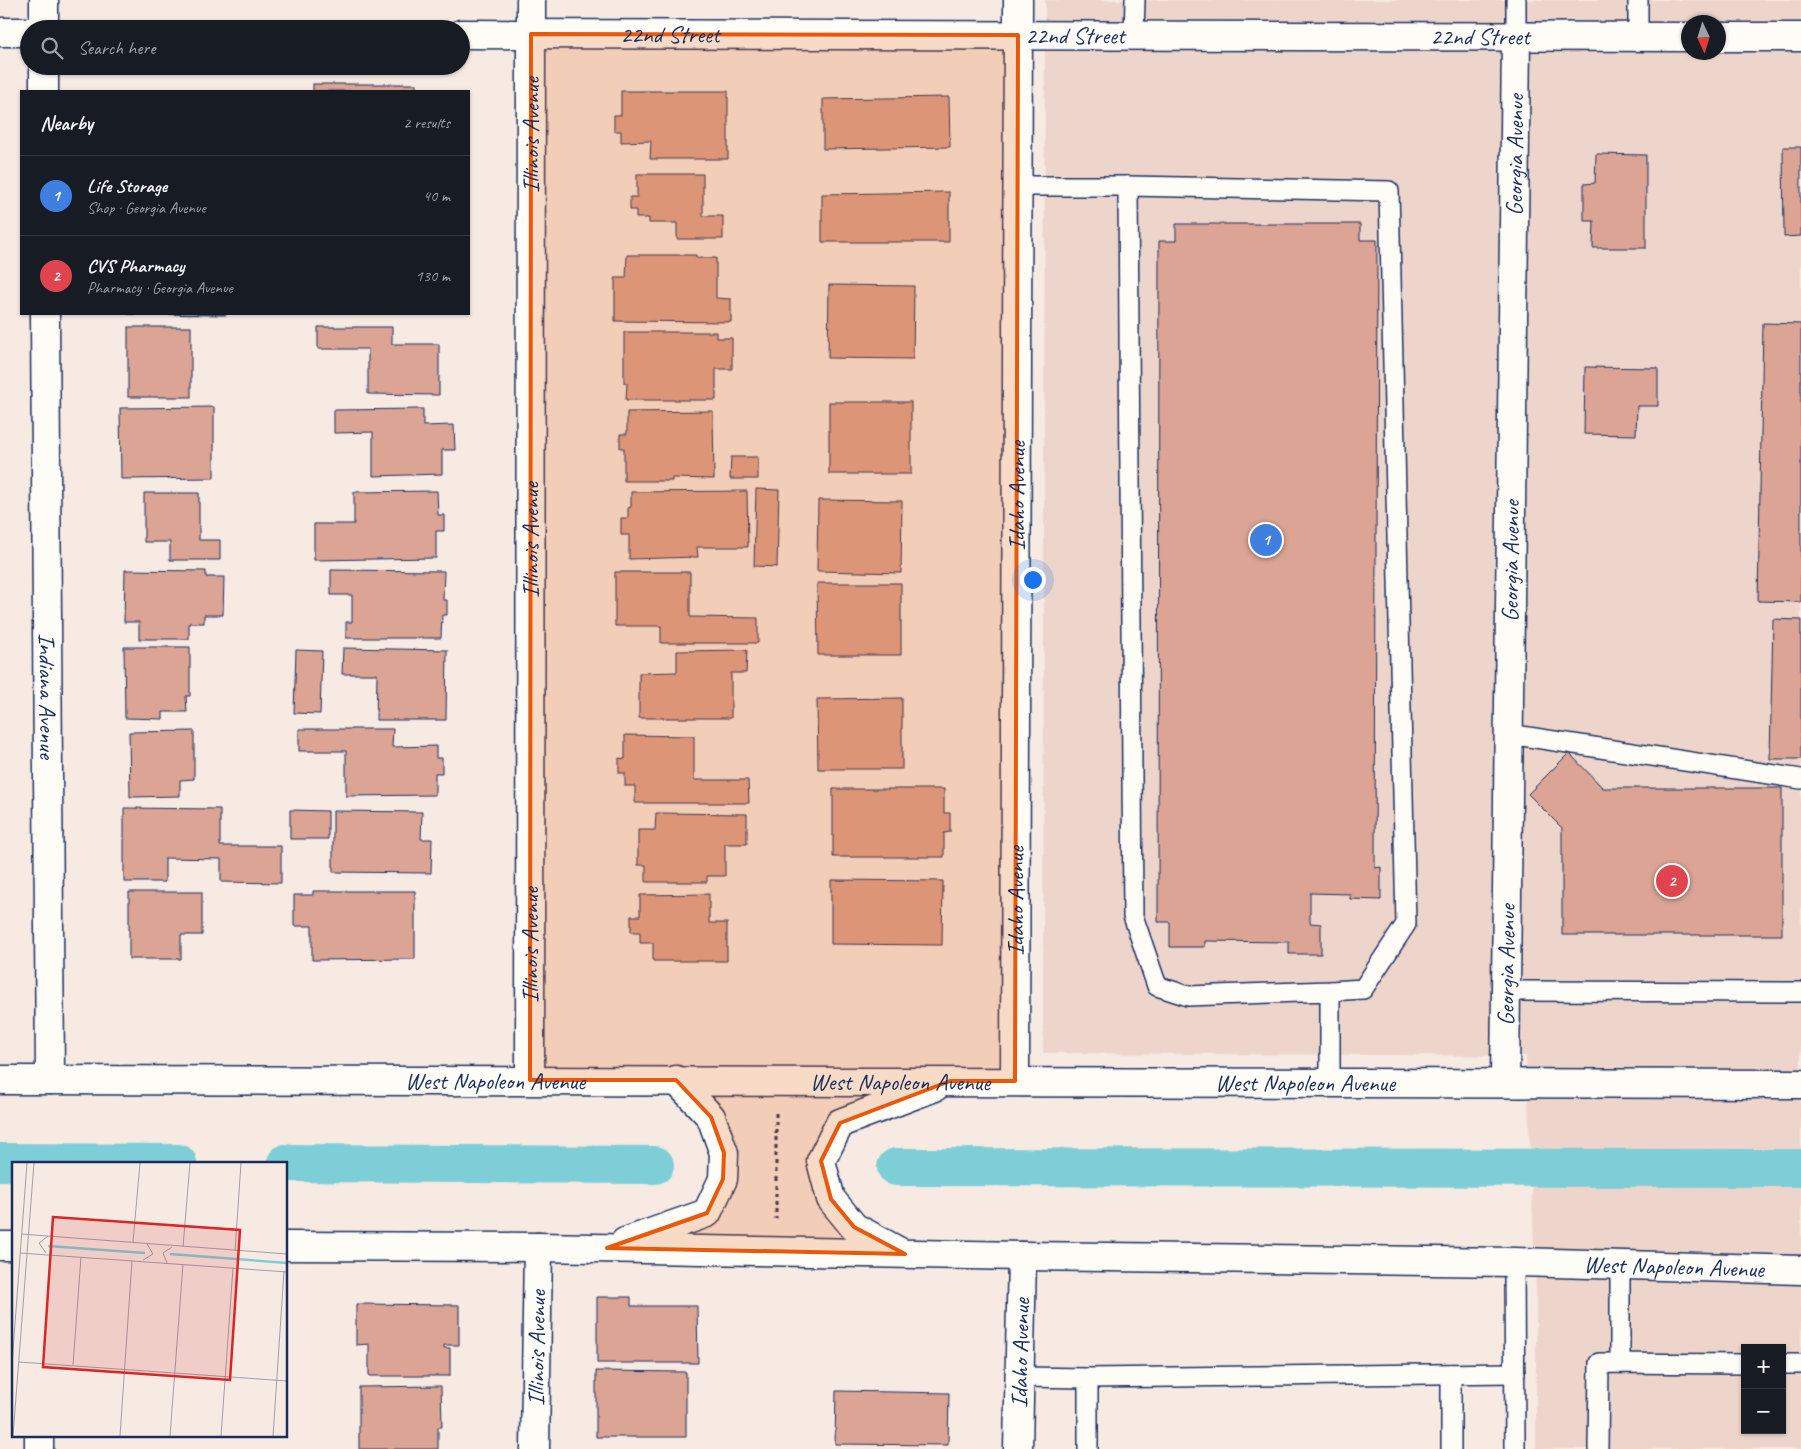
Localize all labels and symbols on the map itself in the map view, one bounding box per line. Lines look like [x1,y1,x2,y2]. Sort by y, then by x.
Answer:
north arrow [1681,15,1726,60]
street label: 22nd Street [620,19,722,50]
street label: 22nd Street [1025,20,1127,51]
street label: 22nd Street [1430,21,1532,52]
street label: Illinois Avenue [516,75,546,193]
street label: Georgia Avenue [1499,92,1530,216]
street label: Idaho Avenue [1001,439,1032,551]
street label: Illinois Avenue [515,480,546,598]
street label: Georgia Avenue [1495,498,1526,622]
pin: 1 [1250,521,1282,559]
your location [1020,567,1046,593]
street label: Indiana Avenue [32,633,63,761]
street label: Idaho Avenue [1000,844,1031,956]
pin: 2 [1656,862,1688,900]
street label: Illinois Avenue [515,885,545,1003]
street label: Georgia Avenue [1491,902,1522,1026]
street label: West Napoleon Avenue [405,1066,587,1096]
street label: West Napoleon Avenue [810,1067,992,1097]
street label: West Napoleon Avenue [1215,1068,1397,1098]
inset map [12,1162,288,1436]
street label: West Napoleon Avenue [1583,1249,1766,1284]
street label: Illinois Avenue [521,1288,552,1406]
street label: Idaho Avenue [1004,1296,1036,1408]

